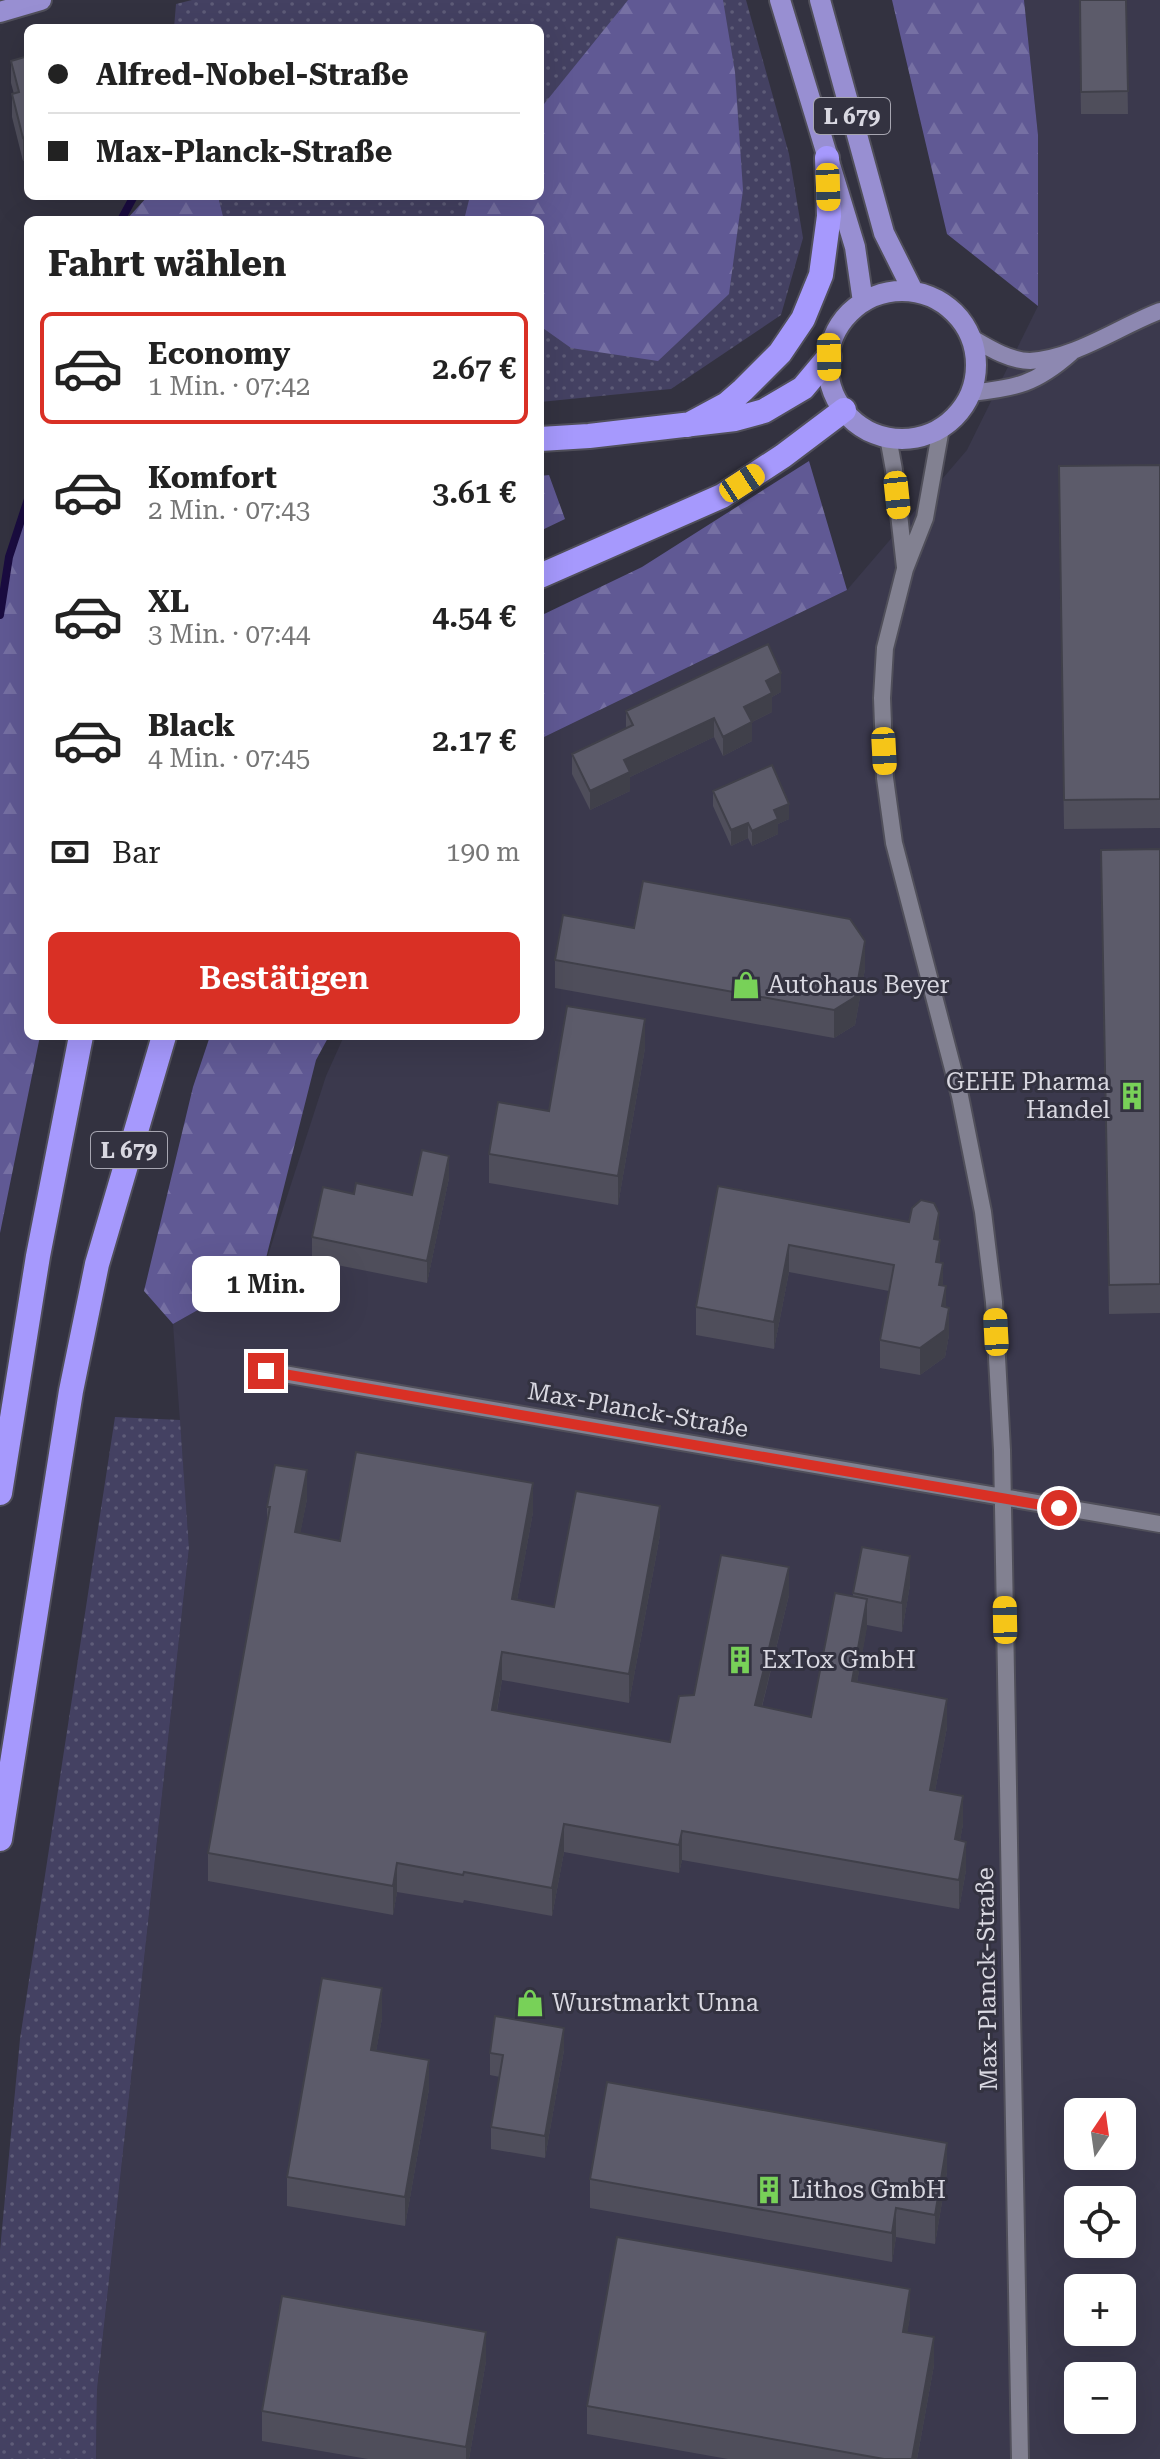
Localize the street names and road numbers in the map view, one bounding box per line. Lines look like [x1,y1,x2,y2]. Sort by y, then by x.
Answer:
road number: L 679 [814,98,890,134]
road number: L 679 [91,1132,167,1168]
street label: Max-Planck-Straße [525,1377,751,1443]
street label: Max-Planck-Straße [971,1867,1003,2091]

